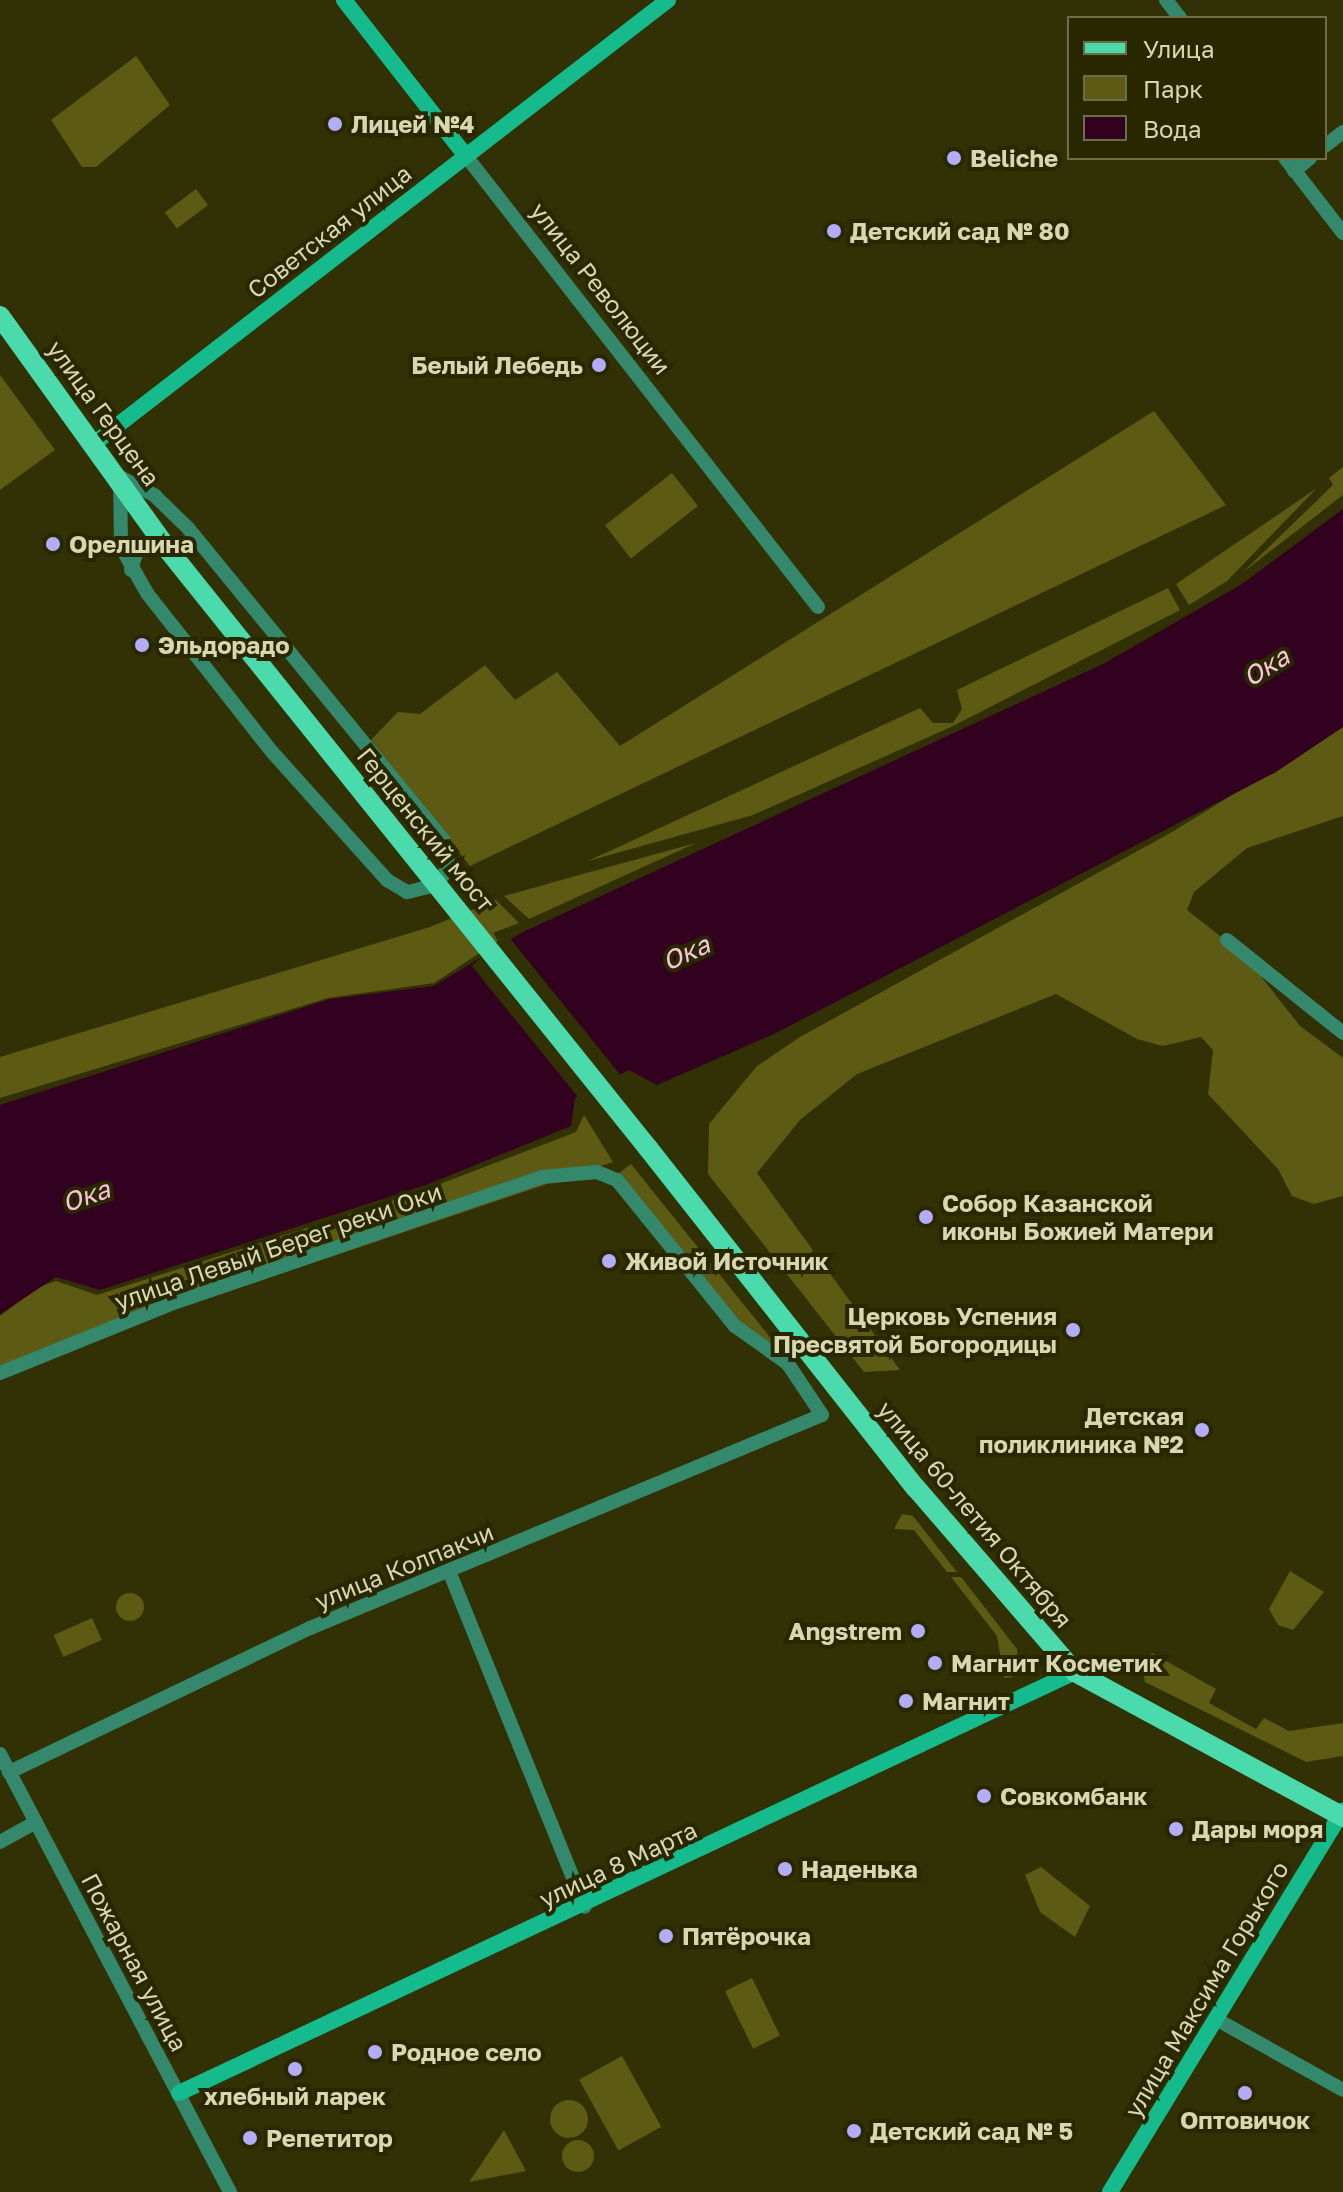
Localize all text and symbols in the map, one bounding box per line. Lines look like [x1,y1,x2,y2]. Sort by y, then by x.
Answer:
legend [1067,16,1327,160]
text: Улица [1143,34,1215,63]
text: Парк [1143,74,1203,103]
place label: Лицей №4 [351,110,475,138]
text: Вода [1143,114,1202,143]
marker: Лицей №4 [326,115,344,133]
place label: Beliche [970,144,1058,172]
marker: Beliche [945,149,963,167]
street label: Советская улица [241,158,417,304]
street label: улица Революции [525,196,677,380]
place label: Детский сад № 80 [850,217,1069,245]
marker: Детский сад № 80 [825,222,843,240]
street label: улица Герцена [42,335,166,491]
place label: Белый Лебедь [411,351,583,379]
marker: Белый Лебедь [590,356,608,374]
place label: Орелшина [69,530,194,558]
marker: Орелшина [44,535,62,553]
place label: Эльдорадо [158,631,290,659]
marker: Эльдорадо [133,636,151,654]
water label: Ока [1237,641,1295,693]
street label: Герценский мост [351,742,501,916]
water label: Ока [657,929,715,977]
water label: Ока [58,1173,114,1219]
street label: улица Левый Берег реки Оки [111,1176,445,1316]
place label: Собор Казанской иконы Божией Матери [942,1189,1214,1245]
marker: Собор Казанской иконы Божией Матери [917,1208,935,1226]
place label: Живой Источник [625,1247,829,1275]
marker: Живой Источник [600,1252,618,1270]
place label: Церковь Успения Пресвятой Богородицы [773,1302,1057,1358]
marker: Церковь Успения Пресвятой Богородицы [1064,1321,1082,1339]
street label: улица 60-летия Октября [872,1395,1078,1633]
place label: Детская поликлиника №2 [979,1402,1184,1458]
marker: Детская поликлиника №2 [1191,1419,1213,1441]
street label: улица Колпакчи [310,1517,498,1615]
place label: Angstrem [789,1617,902,1645]
marker: Angstrem [909,1622,927,1640]
place label: Магнит Косметик [951,1649,1163,1677]
marker: Магнит Косметик [926,1654,944,1672]
place label: Магнит [922,1687,1010,1715]
marker: Магнит [897,1692,915,1710]
place label: Совкомбанк [1000,1782,1147,1810]
marker: Совкомбанк [975,1787,993,1805]
street label: улица 8 Марта [535,1815,701,1913]
place label: Дары моря [1192,1815,1323,1843]
marker: Дары моря [1167,1820,1185,1838]
place label: Наденька [801,1855,918,1883]
street label: улица Максима Горького [1118,1856,1294,2122]
marker: Наденька [776,1860,794,1878]
street label: Пожарная улица [76,1868,194,2056]
place label: Пятёрочка [682,1922,811,1950]
marker: Пятёрочка [657,1927,675,1945]
place label: Родное село [391,2038,542,2066]
marker: Родное село [366,2043,384,2061]
marker: хлебный ларек [286,2060,304,2078]
place label: хлебный ларек [204,2082,386,2110]
marker: Оптовичок [1236,2084,1254,2102]
place label: Оптовичок [1180,2106,1310,2134]
place label: Детский сад № 5 [870,2117,1073,2145]
marker: Детский сад № 5 [845,2122,863,2140]
place label: Репетитор [266,2124,393,2152]
marker: Репетитор [241,2129,259,2147]

